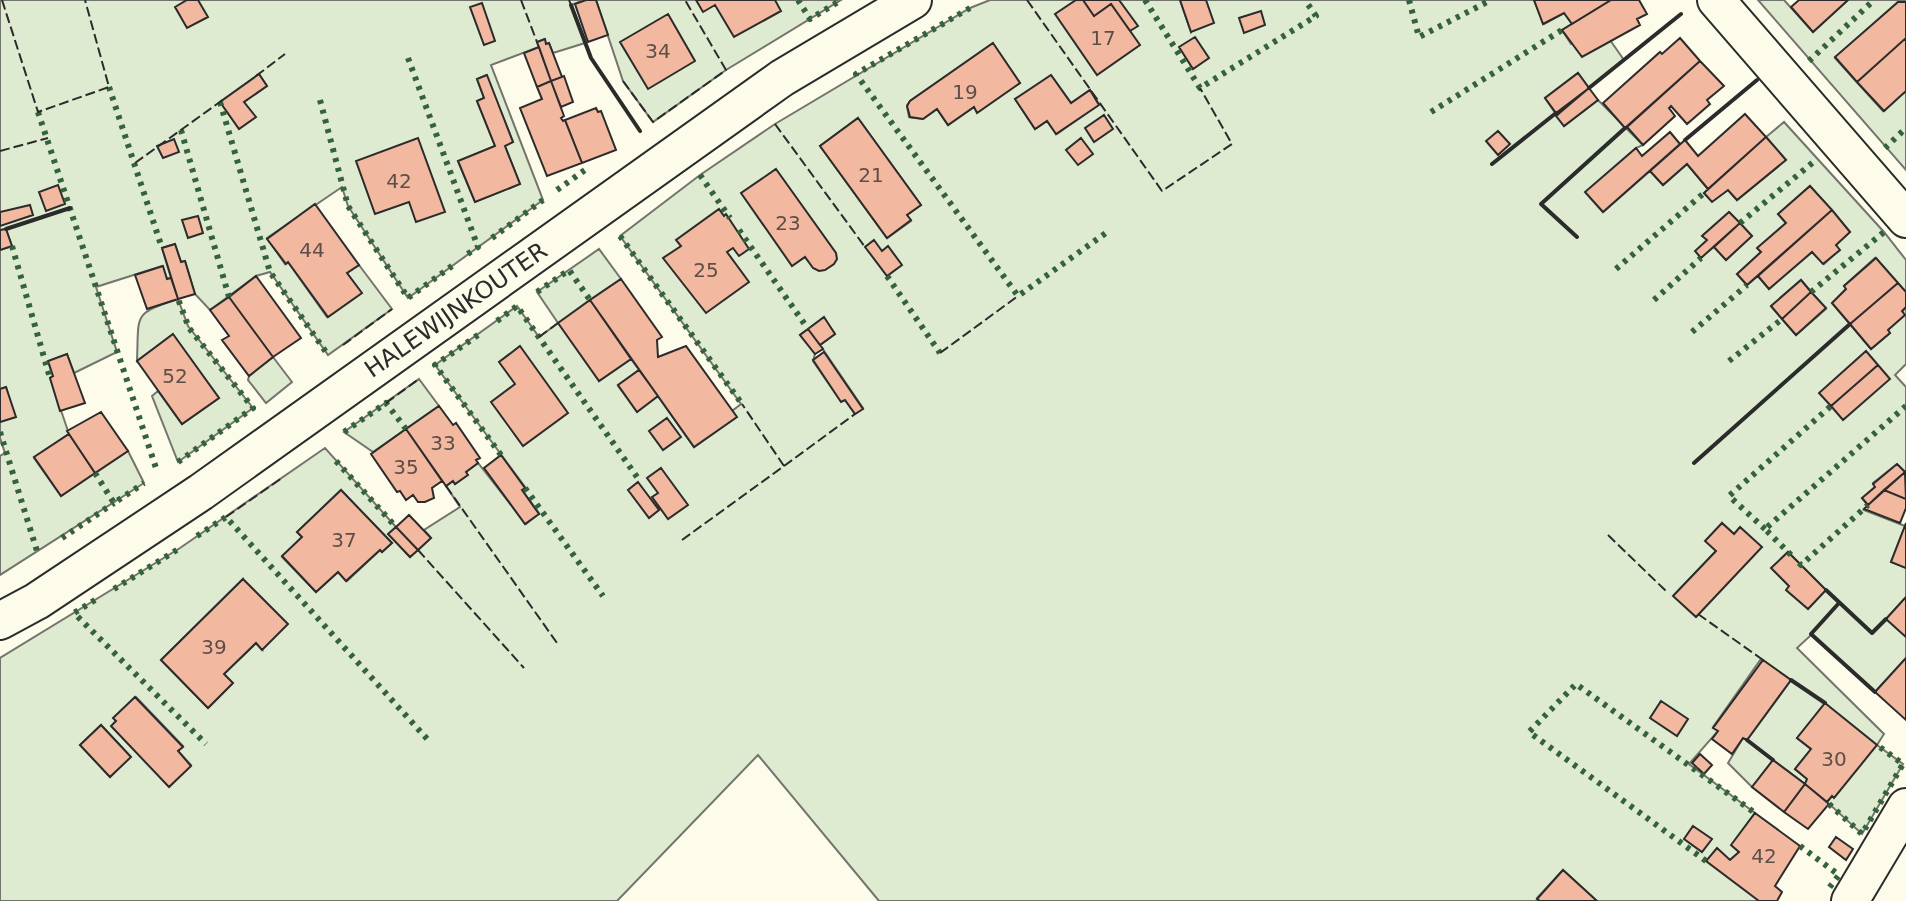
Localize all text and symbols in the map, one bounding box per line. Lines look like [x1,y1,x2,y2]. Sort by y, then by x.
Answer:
house number: 17 [1090,26,1116,50]
house number: 34 [645,39,671,63]
house number: 19 [952,80,978,104]
house number: 21 [858,163,884,187]
house number: 42 [386,169,412,193]
house number: 23 [775,211,801,235]
street label: HALEWIJNKOUTER [359,237,553,383]
house number: 44 [299,238,325,262]
house number: 25 [693,258,719,282]
house number: 52 [162,364,188,388]
house number: 33 [430,431,456,455]
house number: 35 [393,455,419,479]
house number: 37 [331,528,357,552]
house number: 39 [201,635,227,659]
house number: 30 [1821,747,1847,771]
house number: 42 [1751,844,1777,868]

